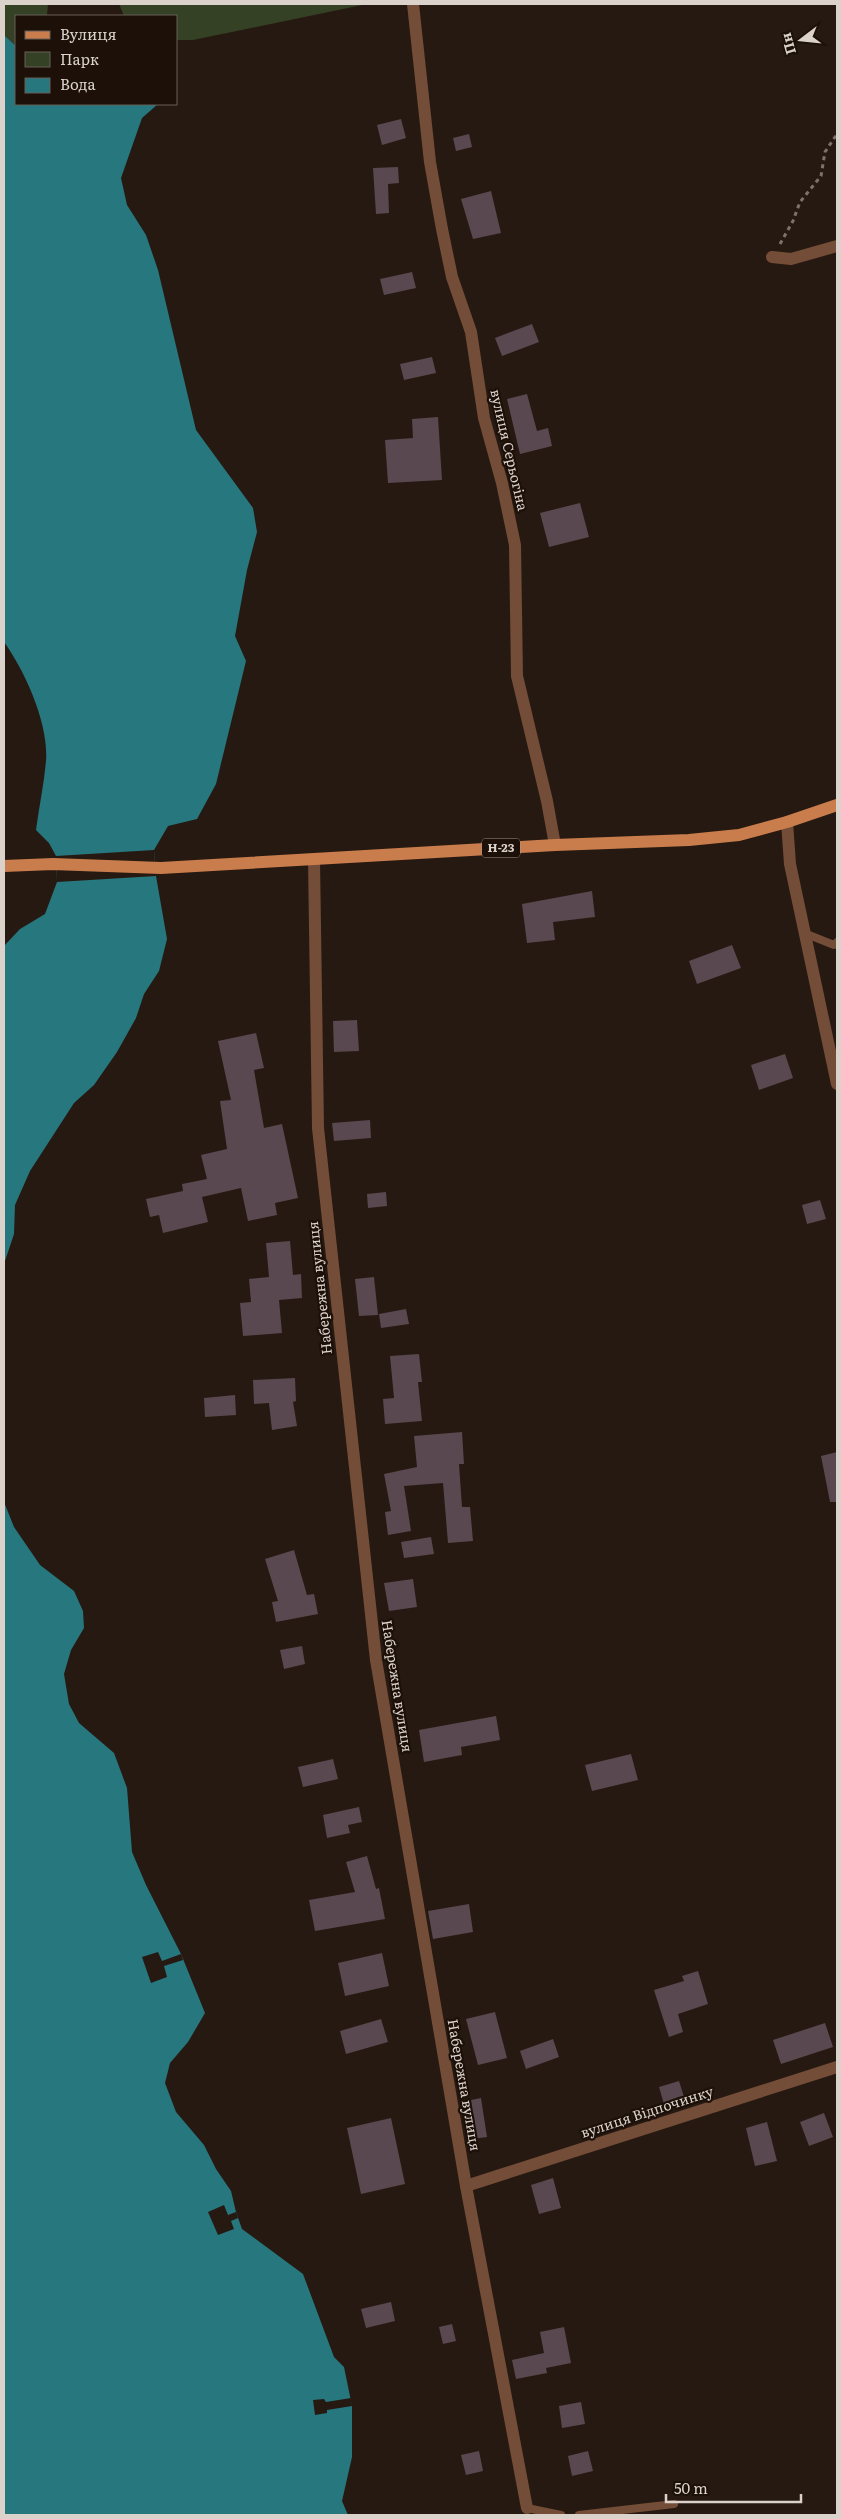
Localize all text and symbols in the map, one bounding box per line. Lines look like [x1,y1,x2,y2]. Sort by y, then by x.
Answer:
legend [15,15,178,105]
north arrow [776,15,826,65]
text: Вулиця [60,22,117,45]
text: Пн [775,31,800,57]
text: Парк [60,47,99,70]
text: Вода [60,72,97,95]
street label: вулиця Серьогіна [486,387,534,513]
road number: Н-23 [482,838,520,858]
street label: Набережна вулиця [302,1221,336,1356]
street label: Набережна вулиця [378,1618,418,1753]
street label: Набережна вулиця [444,2017,486,2152]
street label: вулиця Відпочинку [578,2080,716,2142]
scale bar [666,2472,801,2504]
text: 50 m [674,2476,708,2499]

